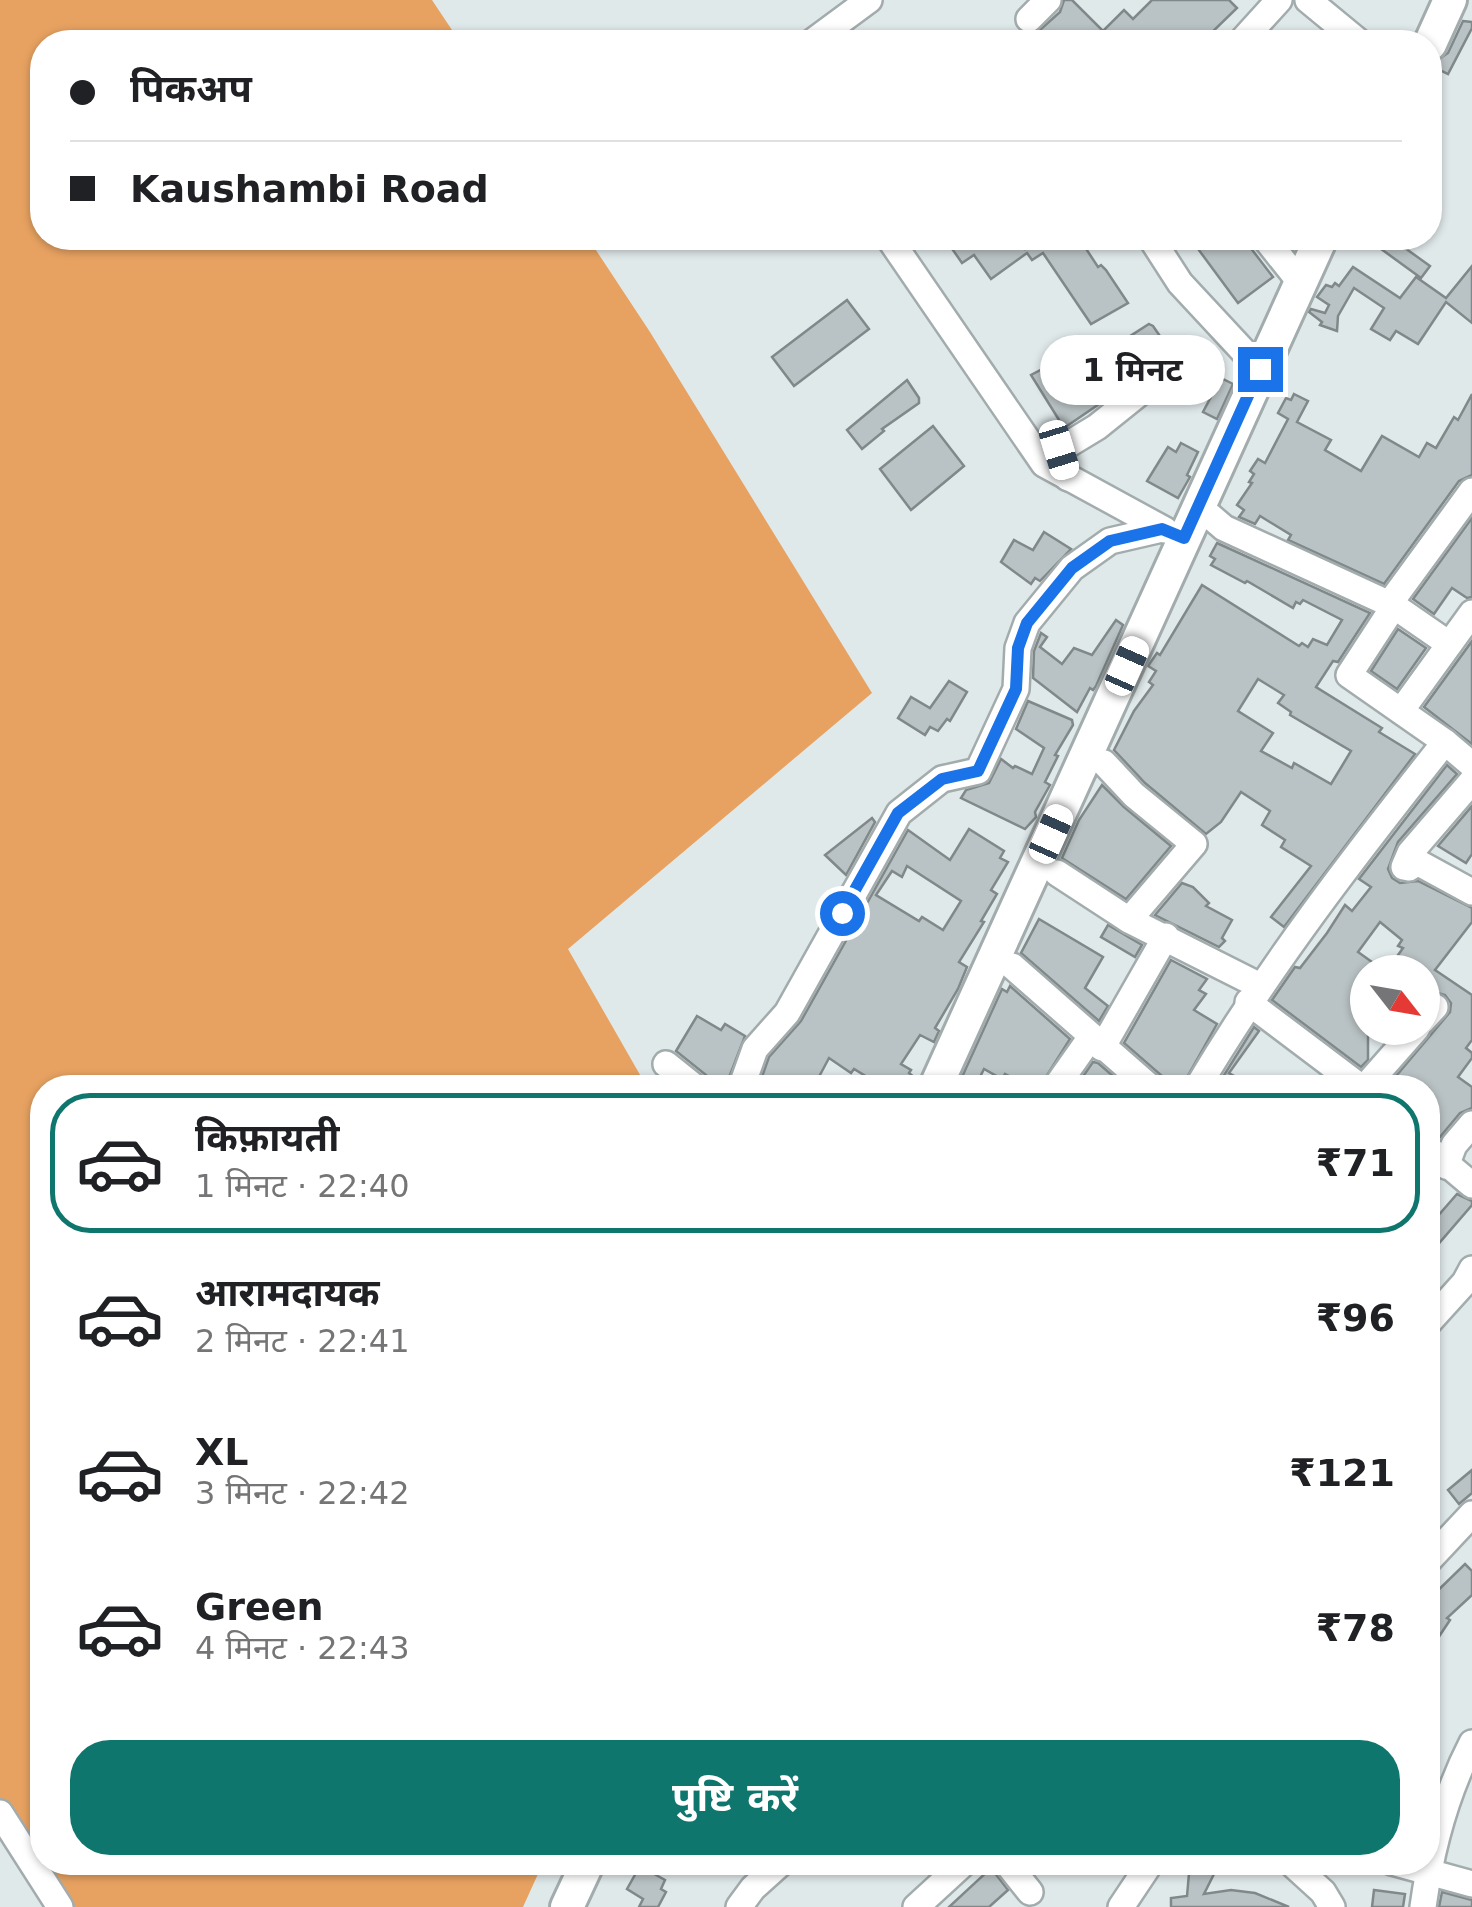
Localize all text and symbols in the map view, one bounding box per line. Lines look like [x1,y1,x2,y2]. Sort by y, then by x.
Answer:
text: पिकअप [130,67,252,111]
text: Kaushambi Road [130,167,489,211]
callout: 1 मिनट [1040,334,1225,404]
route end [1238,347,1283,392]
text: 1 मिनट [1082,351,1183,389]
car [1036,417,1082,483]
car [1101,632,1153,700]
car [1025,800,1077,868]
route start [820,891,865,936]
north arrow [1350,955,1440,1045]
map controls [1350,955,1440,1045]
text: किफ़ायती [195,1116,339,1160]
icon: car [75,1118,165,1208]
text: ₹71 [1316,1141,1395,1185]
text: 1 मिनट · 22:40 [195,1167,410,1205]
text: आरामदायक [195,1271,379,1315]
icon: car [75,1273,165,1363]
text: ₹96 [1316,1296,1395,1340]
text: 2 मिनट · 22:41 [195,1322,410,1360]
icon: car [75,1428,165,1518]
text: XL [195,1430,249,1474]
text: ₹121 [1289,1451,1395,1495]
text: 3 मिनट · 22:42 [195,1474,410,1512]
icon: car [75,1583,165,1673]
text: Green [195,1585,324,1629]
text: ₹78 [1316,1606,1395,1650]
text: 4 मिनट · 22:43 [195,1629,410,1667]
button: पुष्टि करें [70,1740,1400,1855]

